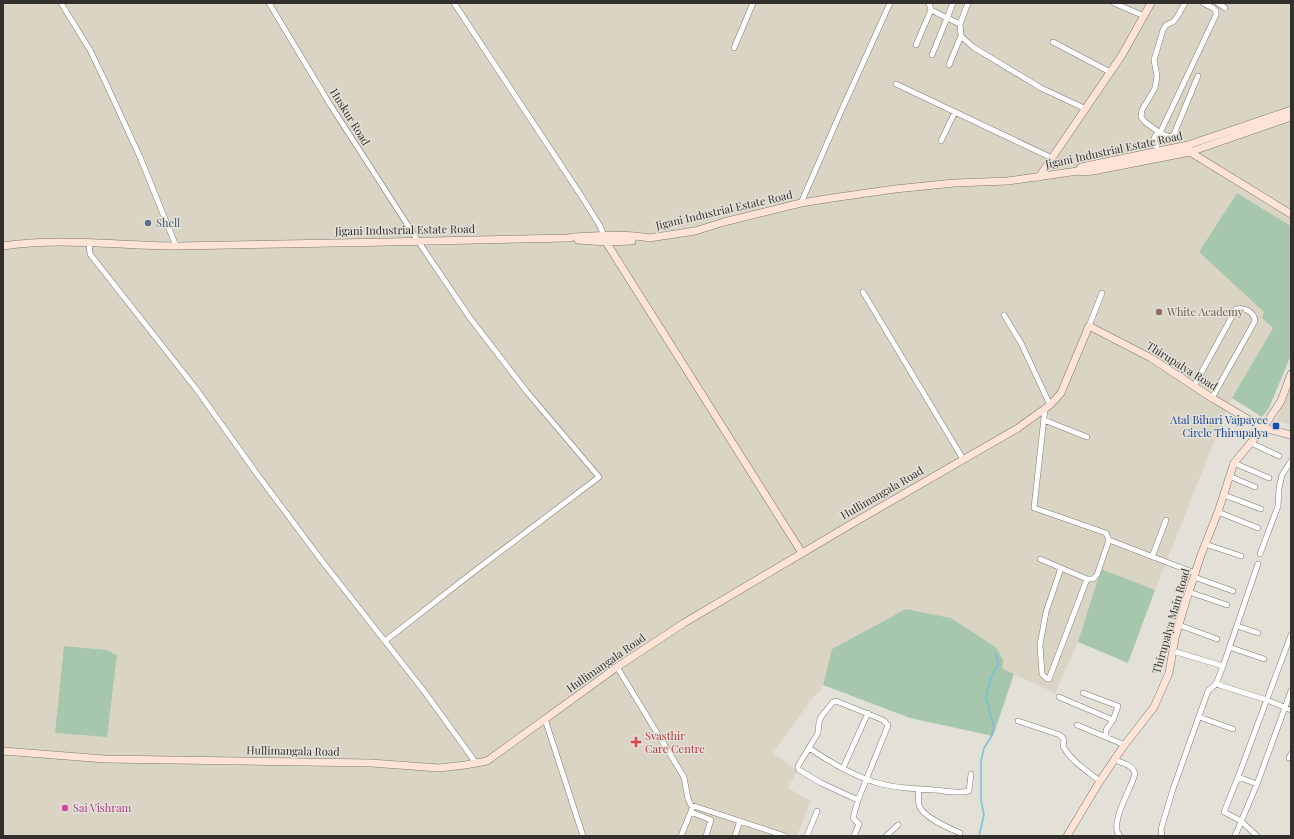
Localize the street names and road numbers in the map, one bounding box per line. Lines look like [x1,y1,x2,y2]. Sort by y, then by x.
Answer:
street label: Huskur Road [327,85,374,149]
street label: Jigani Industrial Estate Road [1043,127,1185,172]
street label: Jigani Industrial Estate Road [653,186,794,233]
street label: Jigani Industrial Estate Road [334,221,476,238]
street label: Thirupalya Road [1144,338,1221,394]
street label: Hullimangala Road [838,462,926,522]
street label: Thirupalya Main Road [1148,566,1193,675]
street label: Hullimangala Road [563,629,649,695]
street label: Hullimangala Road [246,742,340,759]

